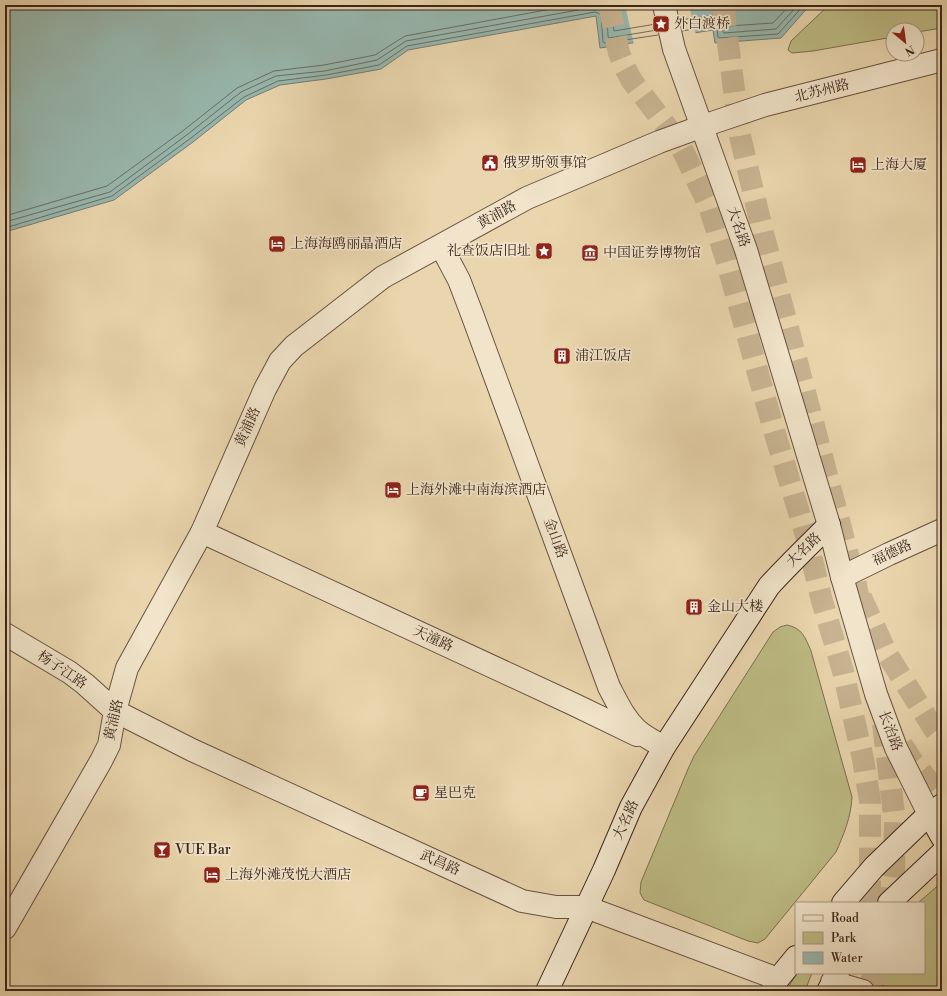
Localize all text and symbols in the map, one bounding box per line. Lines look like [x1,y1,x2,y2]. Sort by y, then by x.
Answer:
place icon: 外白渡桥 [651,14,671,34]
place label: 外白渡桥 [674,15,730,33]
north arrow [885,22,925,62]
text: N [902,42,917,58]
street label: 北苏州路 [793,75,851,107]
public building icon: 俄罗斯领事馆 [480,153,500,173]
place label: 俄罗斯领事馆 [503,154,587,172]
hotel icon: 上海大厦 [848,155,868,175]
place label: 上海大厦 [871,156,927,174]
street label: 黄浦路 [474,197,520,233]
street label: 大名路 [723,204,753,250]
hotel icon: 上海海鸥丽晶酒店 [267,234,287,254]
place label: 上海海鸥丽晶酒店 [290,235,402,253]
place icon: 礼查饭店旧址 [534,241,554,261]
place label: 礼查饭店旧址 [447,242,531,260]
museum icon: 中国证券博物馆 [580,243,600,263]
place label: 中国证券博物馆 [603,244,701,262]
building icon: 浦江饭店 [552,346,572,366]
place label: 浦江饭店 [575,347,631,365]
street label: 黄浦路 [231,404,265,450]
hotel icon: 上海外滩中南海滨酒店 [383,480,403,500]
place label: 上海外滩中南海滨酒店 [406,481,546,499]
street label: 金山路 [539,515,571,561]
street label: 大名路 [783,529,825,571]
street label: 福德路 [869,536,915,570]
building icon: 金山大楼 [684,597,704,617]
place label: 金山大楼 [707,598,763,616]
street label: 天潼路 [410,622,456,656]
street label: 杨子江路 [34,647,90,693]
street label: 黄浦路 [101,698,127,742]
street label: 长治路 [874,708,906,754]
cafe icon: 星巴克 [411,783,431,803]
place label: 星巴克 [434,784,476,802]
street label: 大名路 [609,797,643,843]
bar icon: VUE Bar [152,840,172,860]
place label: VUE Bar [174,841,231,859]
street label: 武昌路 [417,846,463,880]
hotel icon: 上海外滩茂悦大酒店 [202,865,222,885]
place label: 上海外滩茂悦大酒店 [225,866,351,884]
legend [795,902,925,974]
text: Road [831,911,859,926]
text: Park [831,931,857,946]
text: Water [830,951,863,966]

